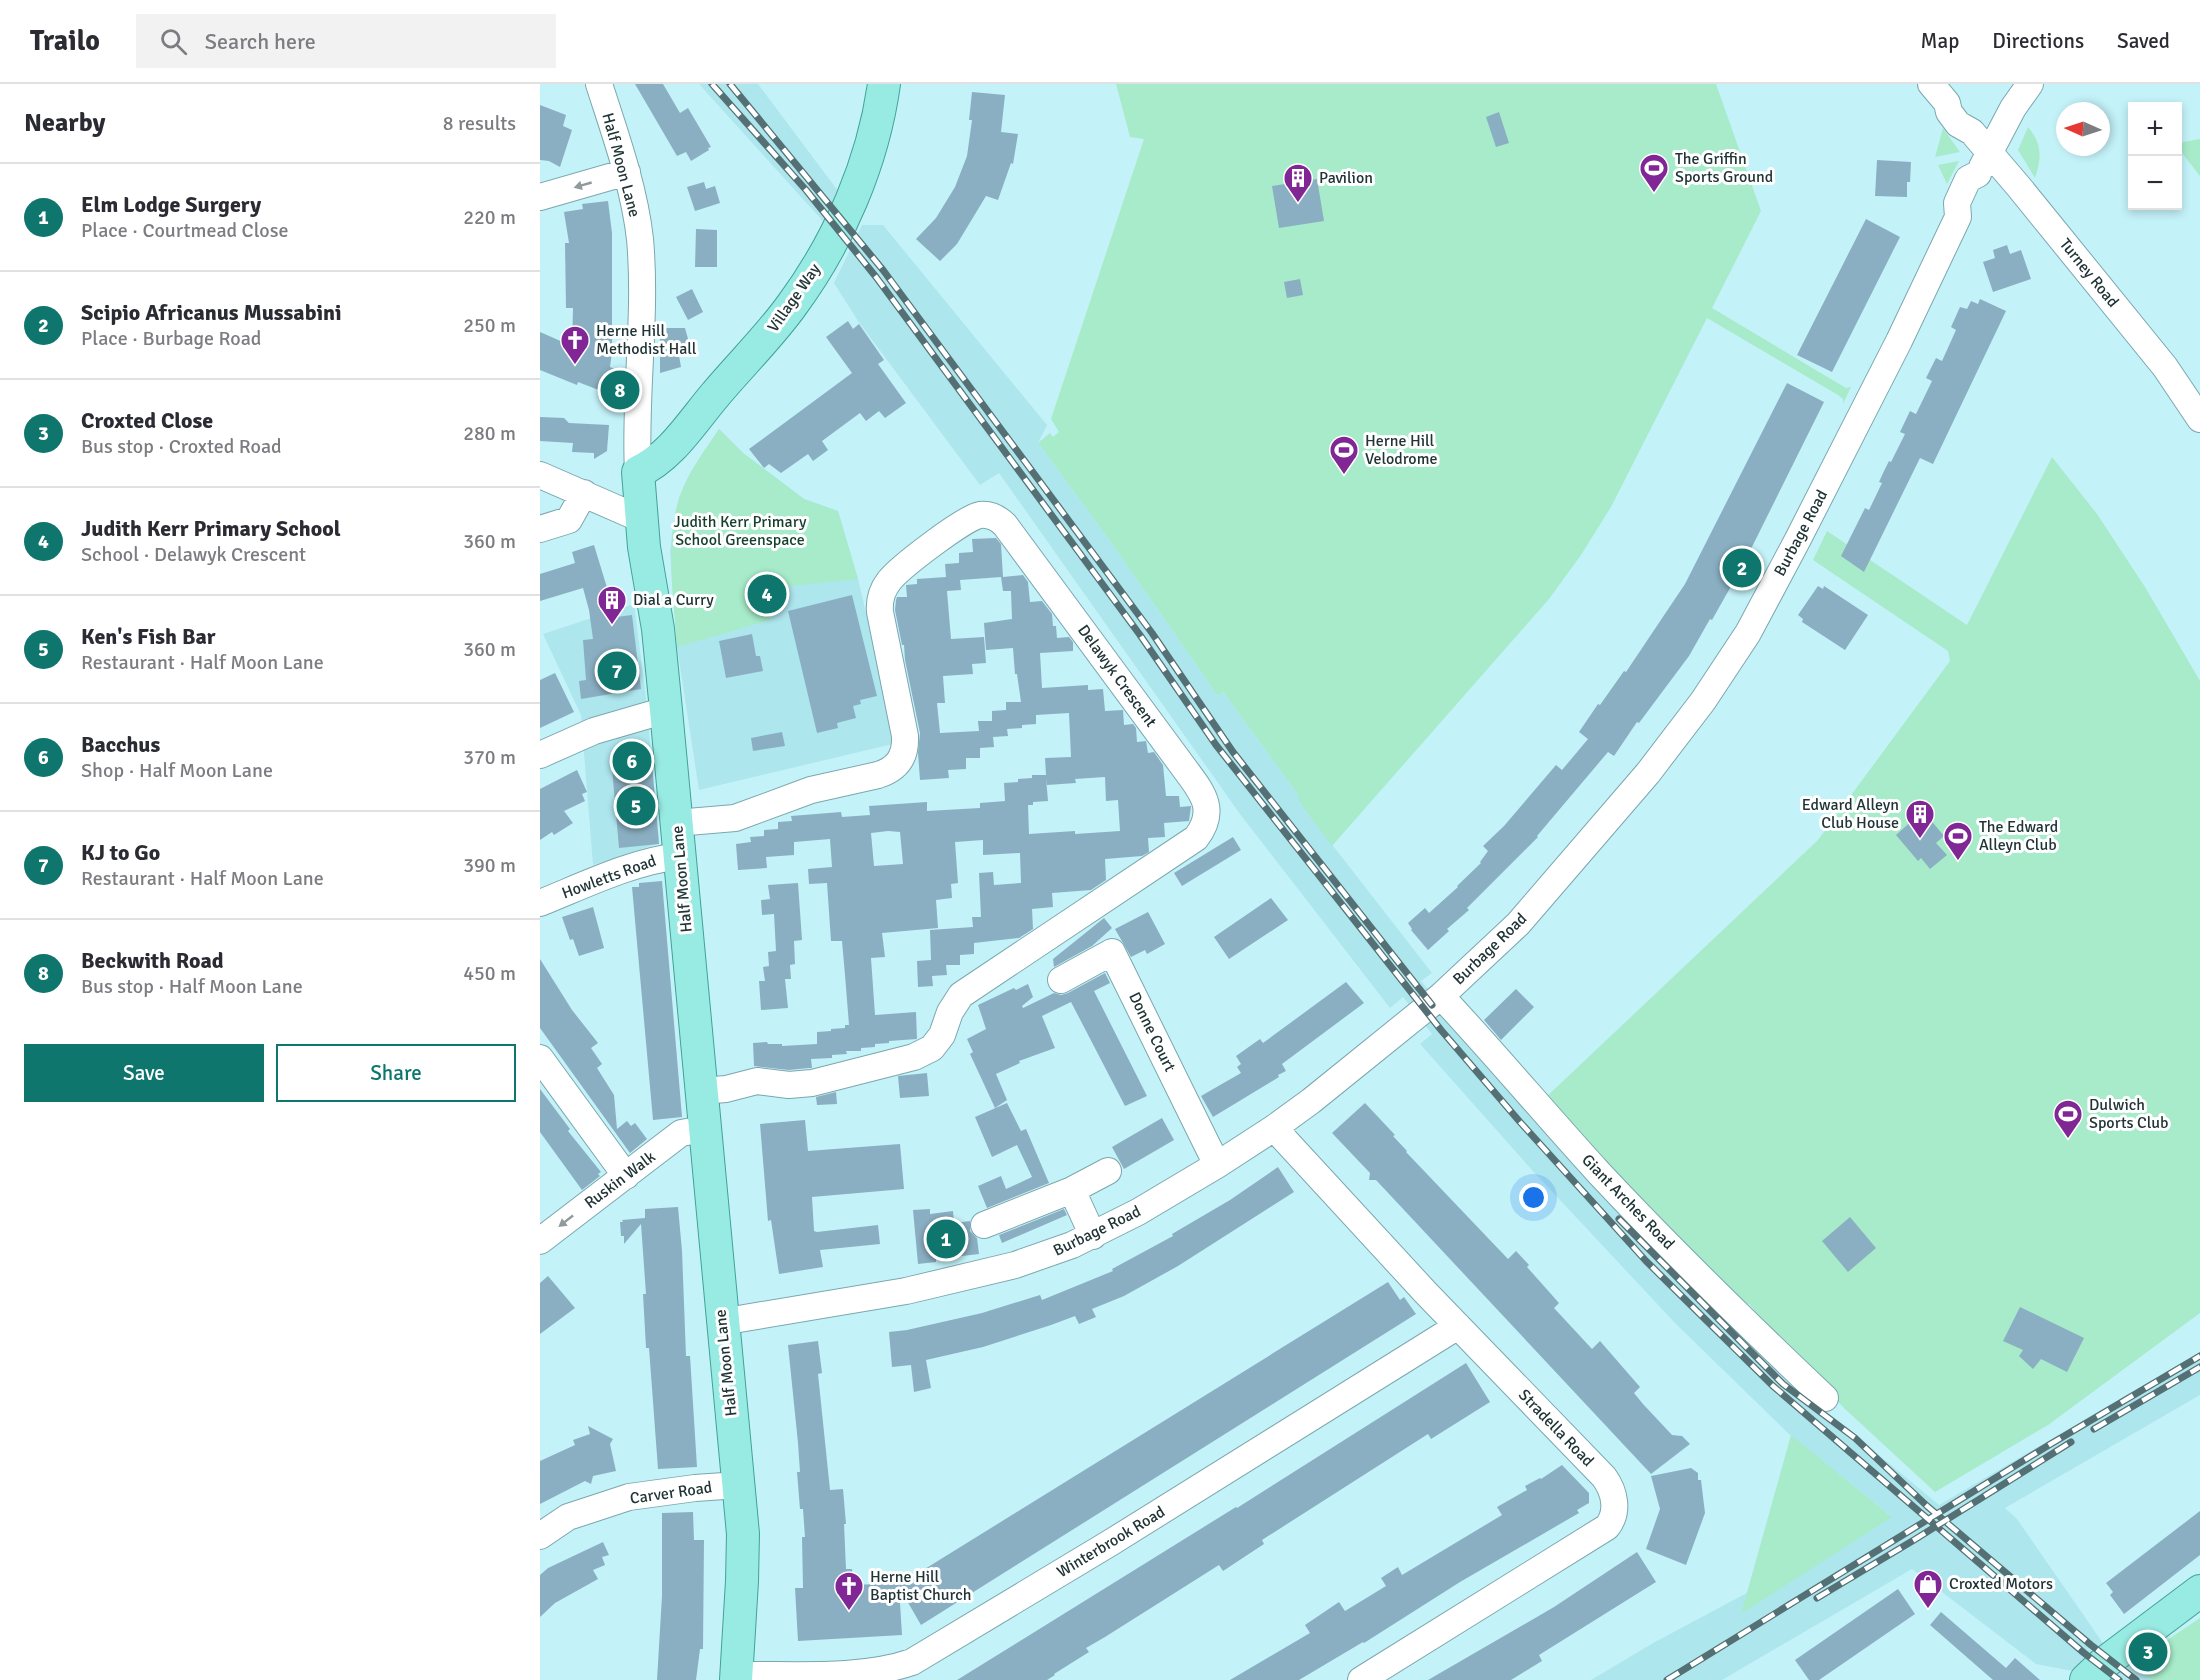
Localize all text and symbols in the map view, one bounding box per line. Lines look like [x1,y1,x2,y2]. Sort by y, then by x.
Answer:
search box [136,14,556,68]
text: Trailo [30,24,100,58]
icon: search [157,25,190,58]
text: Search here [205,28,316,55]
text: Map [1921,28,1959,54]
text: Directions [1992,28,2084,54]
text: Saved [2117,28,2170,54]
north arrow [2056,102,2110,156]
map controls [2128,102,2182,210]
button: + [2128,102,2182,156]
text: Nearby [24,107,105,139]
text: 8 results [443,111,516,136]
street label: Half Moon Lane [597,111,645,219]
place label: The Griffin Sports Ground [1675,149,1773,187]
sports icon: The Griffin Sports Ground [1638,152,1670,194]
button: − [2128,156,2182,210]
building icon: Pavilion [1282,162,1314,204]
place label: Pavilion [1319,168,1373,188]
one-way arrow [574,181,592,190]
text: Elm Lodge Surgery [81,191,261,218]
text: 1 [38,205,49,230]
text: 220 m [463,205,516,230]
text: Place · Courtmead Close [81,218,288,243]
street label: Turney Road [2055,234,2123,312]
street label: Village Way [763,259,825,336]
text: Scipio Africanus Mussabini [81,299,342,326]
text: 2 [38,313,49,338]
text: 250 m [463,313,516,338]
place label: Herne Hill Methodist Hall [596,321,697,359]
church icon: Herne Hill Methodist Hall [559,324,591,366]
text: Place · Burbage Road [81,326,261,351]
pin: 8 [600,368,640,412]
text: Croxted Close [81,407,213,434]
text: 3 [38,421,49,446]
text: 280 m [463,421,516,446]
place label: Herne Hill Velodrome [1365,431,1437,469]
text: Bus stop · Croxted Road [81,434,282,459]
sports icon: Herne Hill Velodrome [1328,434,1360,476]
street label: Burbage Road [1770,486,1832,580]
park label: Judith Kerr Primary School Greenspace [674,512,807,550]
text: Judith Kerr Primary School [81,515,341,542]
text: 4 [38,529,49,554]
text: 360 m [463,529,516,554]
text: School · Delawyk Crescent [81,542,306,567]
pin: 2 [1722,546,1762,590]
pin: 4 [748,572,786,616]
building icon: Dial a Curry [596,584,628,626]
place label: Dial a Curry [633,590,714,610]
street label: Delawyk Crescent [1073,621,1161,731]
text: Ken's Fish Bar [81,623,215,650]
text: 5 [38,637,49,662]
text: 360 m [463,637,516,662]
pin: 7 [598,648,637,694]
text: Restaurant · Half Moon Lane [81,650,324,675]
text: Bacchus [81,731,160,758]
pin: 6 [612,738,652,784]
text: 6 [38,745,49,770]
text: 370 m [463,745,516,770]
text: Shop · Half Moon Lane [81,758,273,783]
pin: 5 [616,784,656,828]
place label: Edward Alleyn Club House [1802,795,1899,833]
building icon: Edward Alleyn Club House [1904,798,1936,840]
place label: The Edward Alleyn Club [1979,817,2058,855]
sports icon: The Edward Alleyn Club [1942,820,1974,862]
street label: Half Moon Lane [667,825,697,933]
text: KJ to Go [81,839,160,866]
street label: Howletts Road [559,851,659,903]
text: 7 [38,853,49,878]
text: 390 m [463,853,516,878]
text: Restaurant · Half Moon Lane [81,866,324,891]
street label: Burbage Road [1449,909,1531,989]
text: Beckwith Road [81,947,224,974]
text: 8 [38,961,49,986]
text: 450 m [463,961,516,986]
text: Bus stop · Half Moon Lane [81,974,303,999]
street label: Donne Court [1124,989,1180,1075]
button: Save [24,1044,264,1102]
button: Share [276,1044,516,1102]
place label: Dulwich Sports Club [2089,1095,2168,1133]
sports icon: Dulwich Sports Club [2052,1098,2084,1140]
street label: Ruskin Walk [581,1147,659,1213]
street label: Giant Arches Road [1577,1150,1679,1254]
your location [1519,1183,1548,1212]
street label: Burbage Road [1050,1201,1144,1261]
one-way arrow [558,1214,574,1227]
pin: 1 [926,1216,966,1262]
street label: Half Moon Lane [710,1309,742,1417]
street label: Stradella Road [1514,1385,1598,1471]
street label: Carver Road [629,1477,713,1509]
street label: Winterbrook Road [1053,1502,1169,1582]
place label: Herne Hill Baptist Church [870,1567,971,1605]
shop icon: Croxted Motors [1912,1568,1944,1610]
church icon: Herne Hill Baptist Church [833,1570,865,1612]
place label: Croxted Motors [1949,1574,2053,1594]
pin: 3 [2128,1630,2168,1674]

